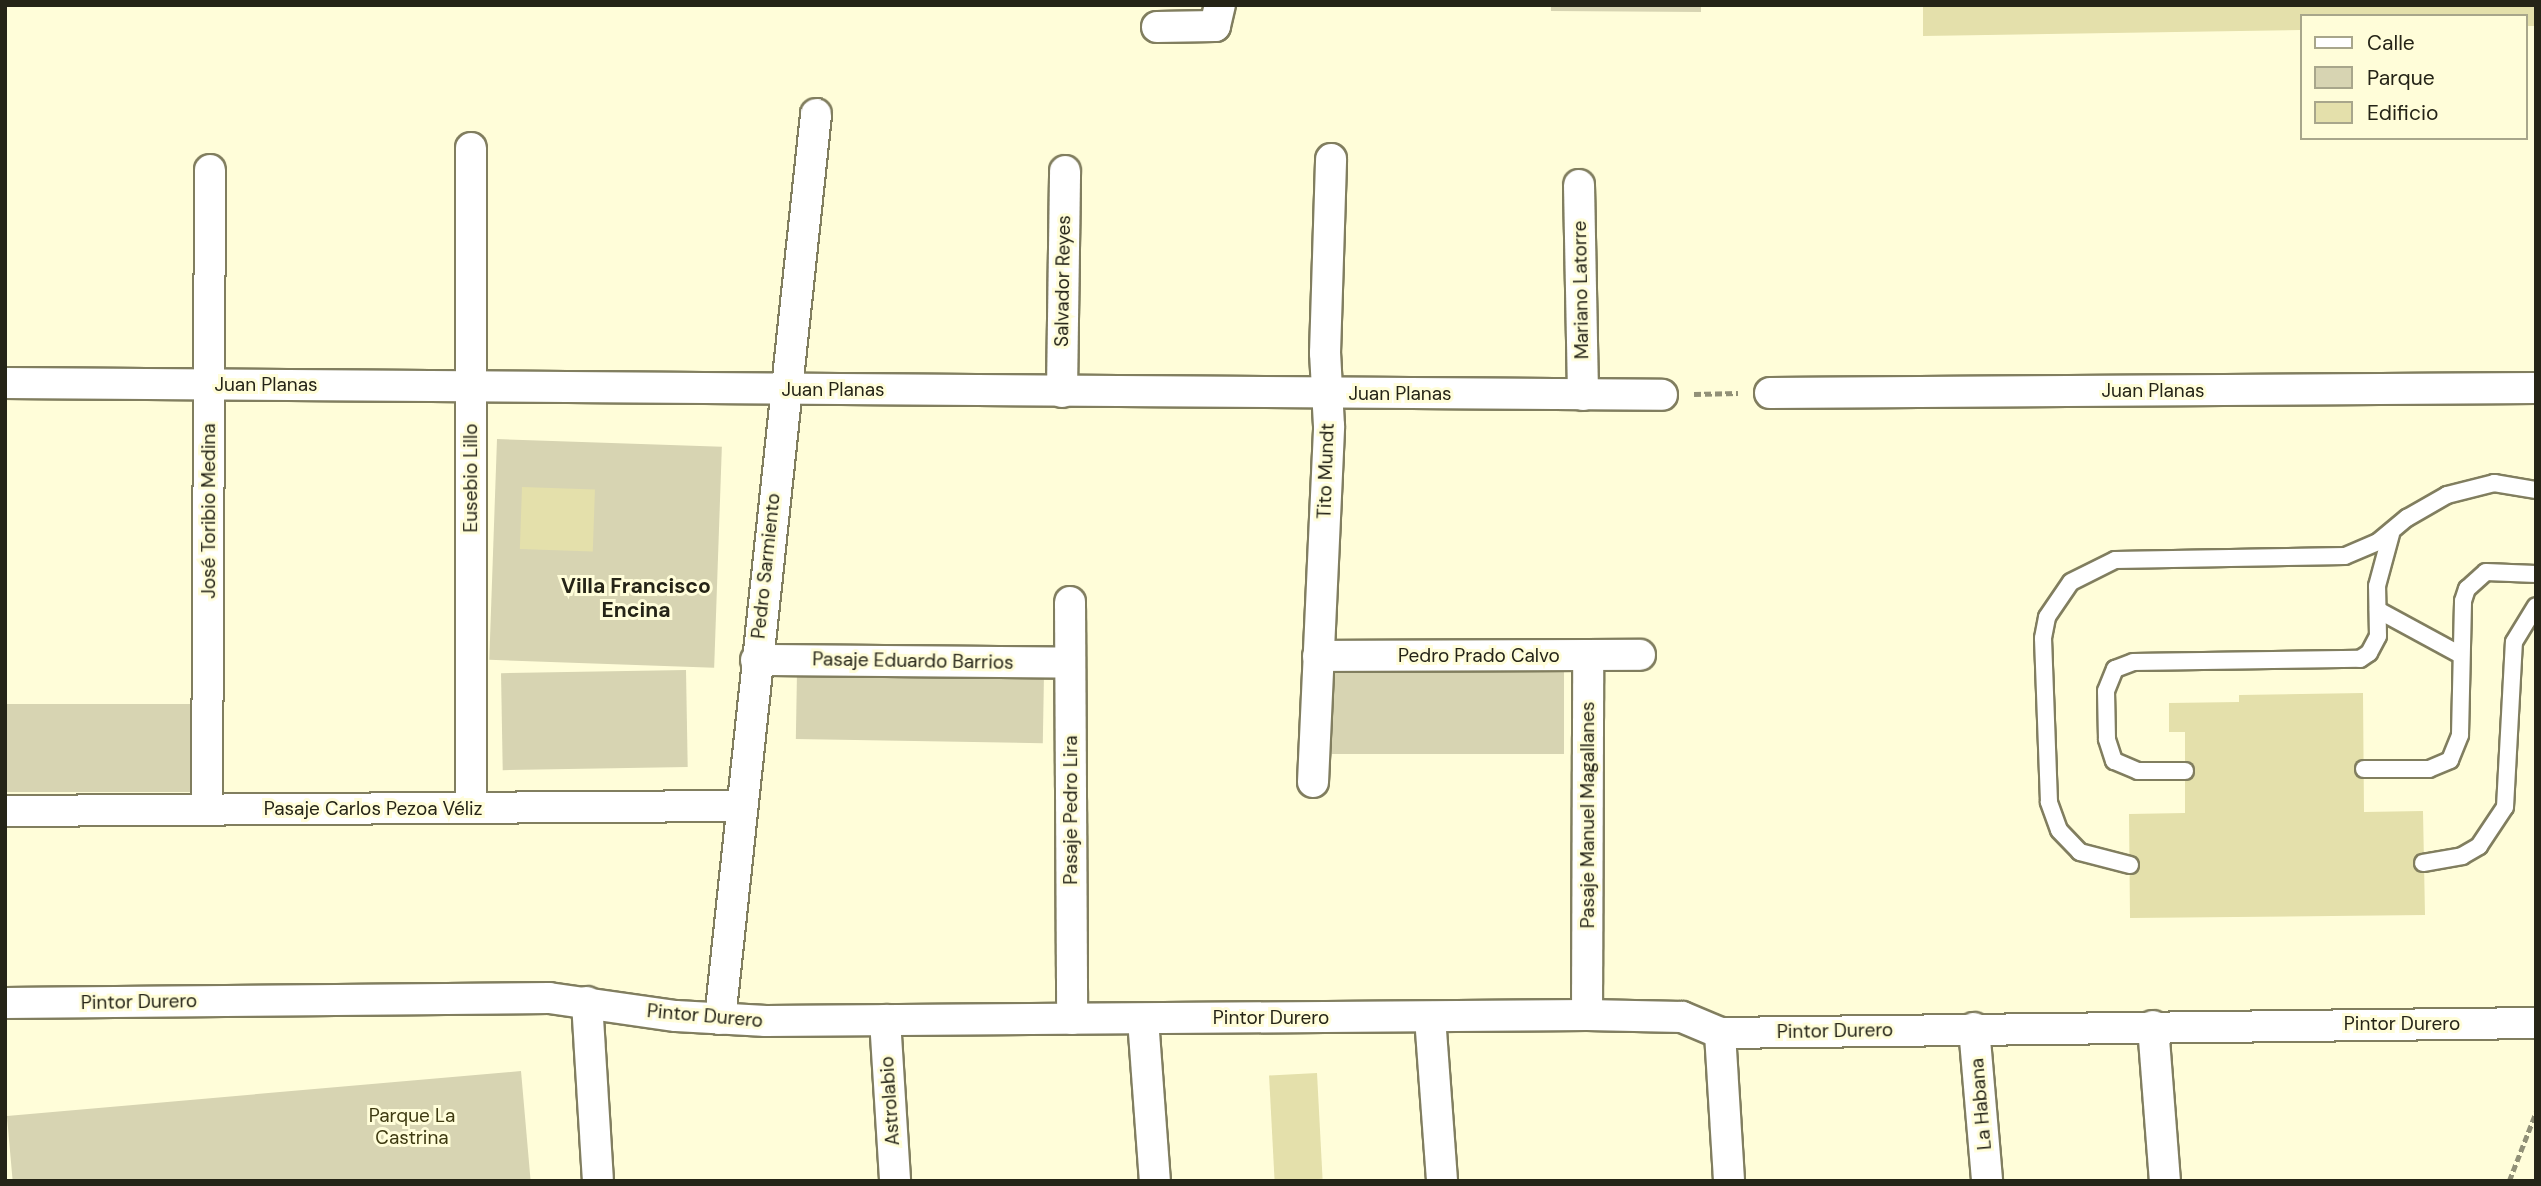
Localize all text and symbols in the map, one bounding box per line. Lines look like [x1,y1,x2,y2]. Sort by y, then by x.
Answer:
legend [2300,14,2527,140]
text: Calle [2367,29,2415,57]
text: Parque [2367,64,2435,92]
text: Edificio [2367,99,2438,127]
street label: Salvador Reyes [1050,215,1076,347]
street label: Mariano Latorre [1568,221,1594,359]
street label: Juan Planas [214,374,318,396]
street label: Juan Planas [781,379,885,401]
street label: Juan Planas [2101,380,2205,402]
street label: Juan Planas [1348,383,1452,405]
street label: José Toribio Medina [198,423,220,599]
street label: Eusebio Lillo [460,423,482,533]
street label: Tito Mundt [1313,423,1339,519]
street label: Pedro Sarmiento [747,492,785,640]
district label: Villa Francisco Encina [561,573,711,623]
street label: Pedro Prado Calvo [1398,645,1560,667]
street label: Pasaje Eduardo Barrios [812,648,1014,674]
street label: Pasaje Manuel Magallanes [1577,702,1599,928]
street label: Pasaje Pedro Lira [1060,735,1082,885]
street label: Pasaje Carlos Pezoa Véliz [264,798,482,820]
street label: Pintor Durero [81,990,197,1014]
street label: Pintor Durero [646,1000,764,1032]
street label: Pintor Durero [1213,1007,1329,1029]
street label: Pintor Durero [2344,1013,2460,1035]
street label: Pintor Durero [1777,1019,1893,1043]
street label: Astrolabio [876,1056,904,1146]
street label: La Habana [1966,1057,1996,1151]
park label: Parque La Castrina [369,1105,455,1149]

